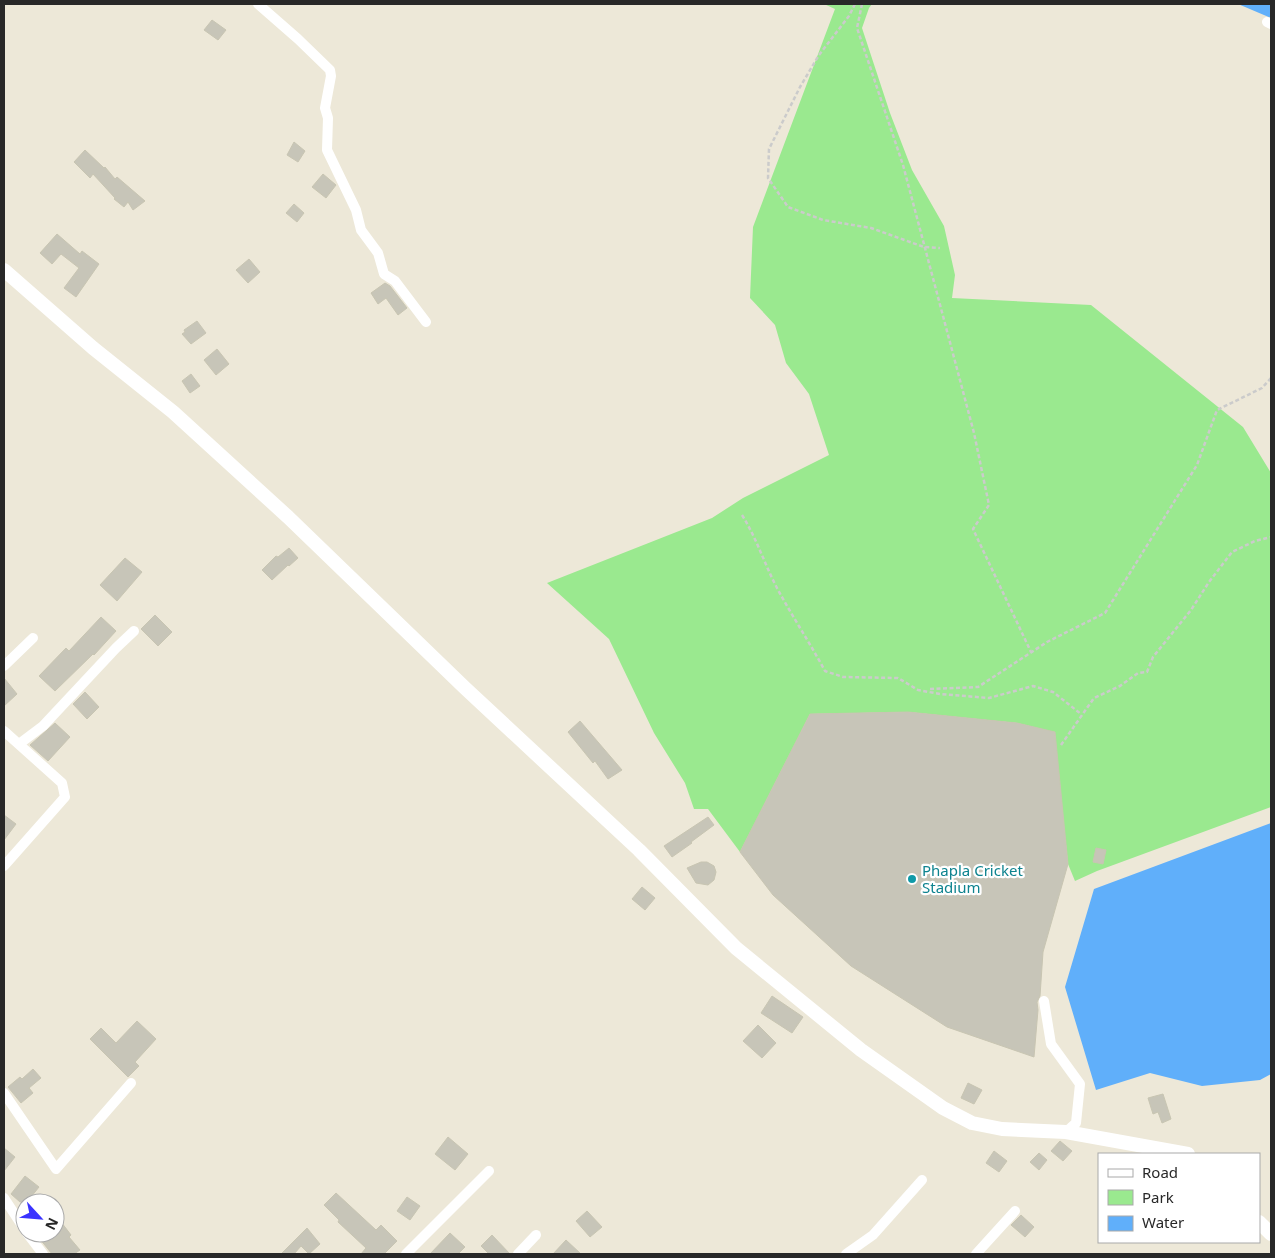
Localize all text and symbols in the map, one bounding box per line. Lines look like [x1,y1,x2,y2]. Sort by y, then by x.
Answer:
place label: Phapla Cricket Stadium [922,860,1023,897]
marker: Phapla Cricket Stadium [906,873,918,885]
legend [1098,1153,1260,1243]
text: Road [1142,1162,1178,1182]
text: Park [1142,1187,1174,1207]
north arrow [15,1193,65,1243]
text: Water [1142,1212,1184,1232]
text: N [41,1215,63,1233]

